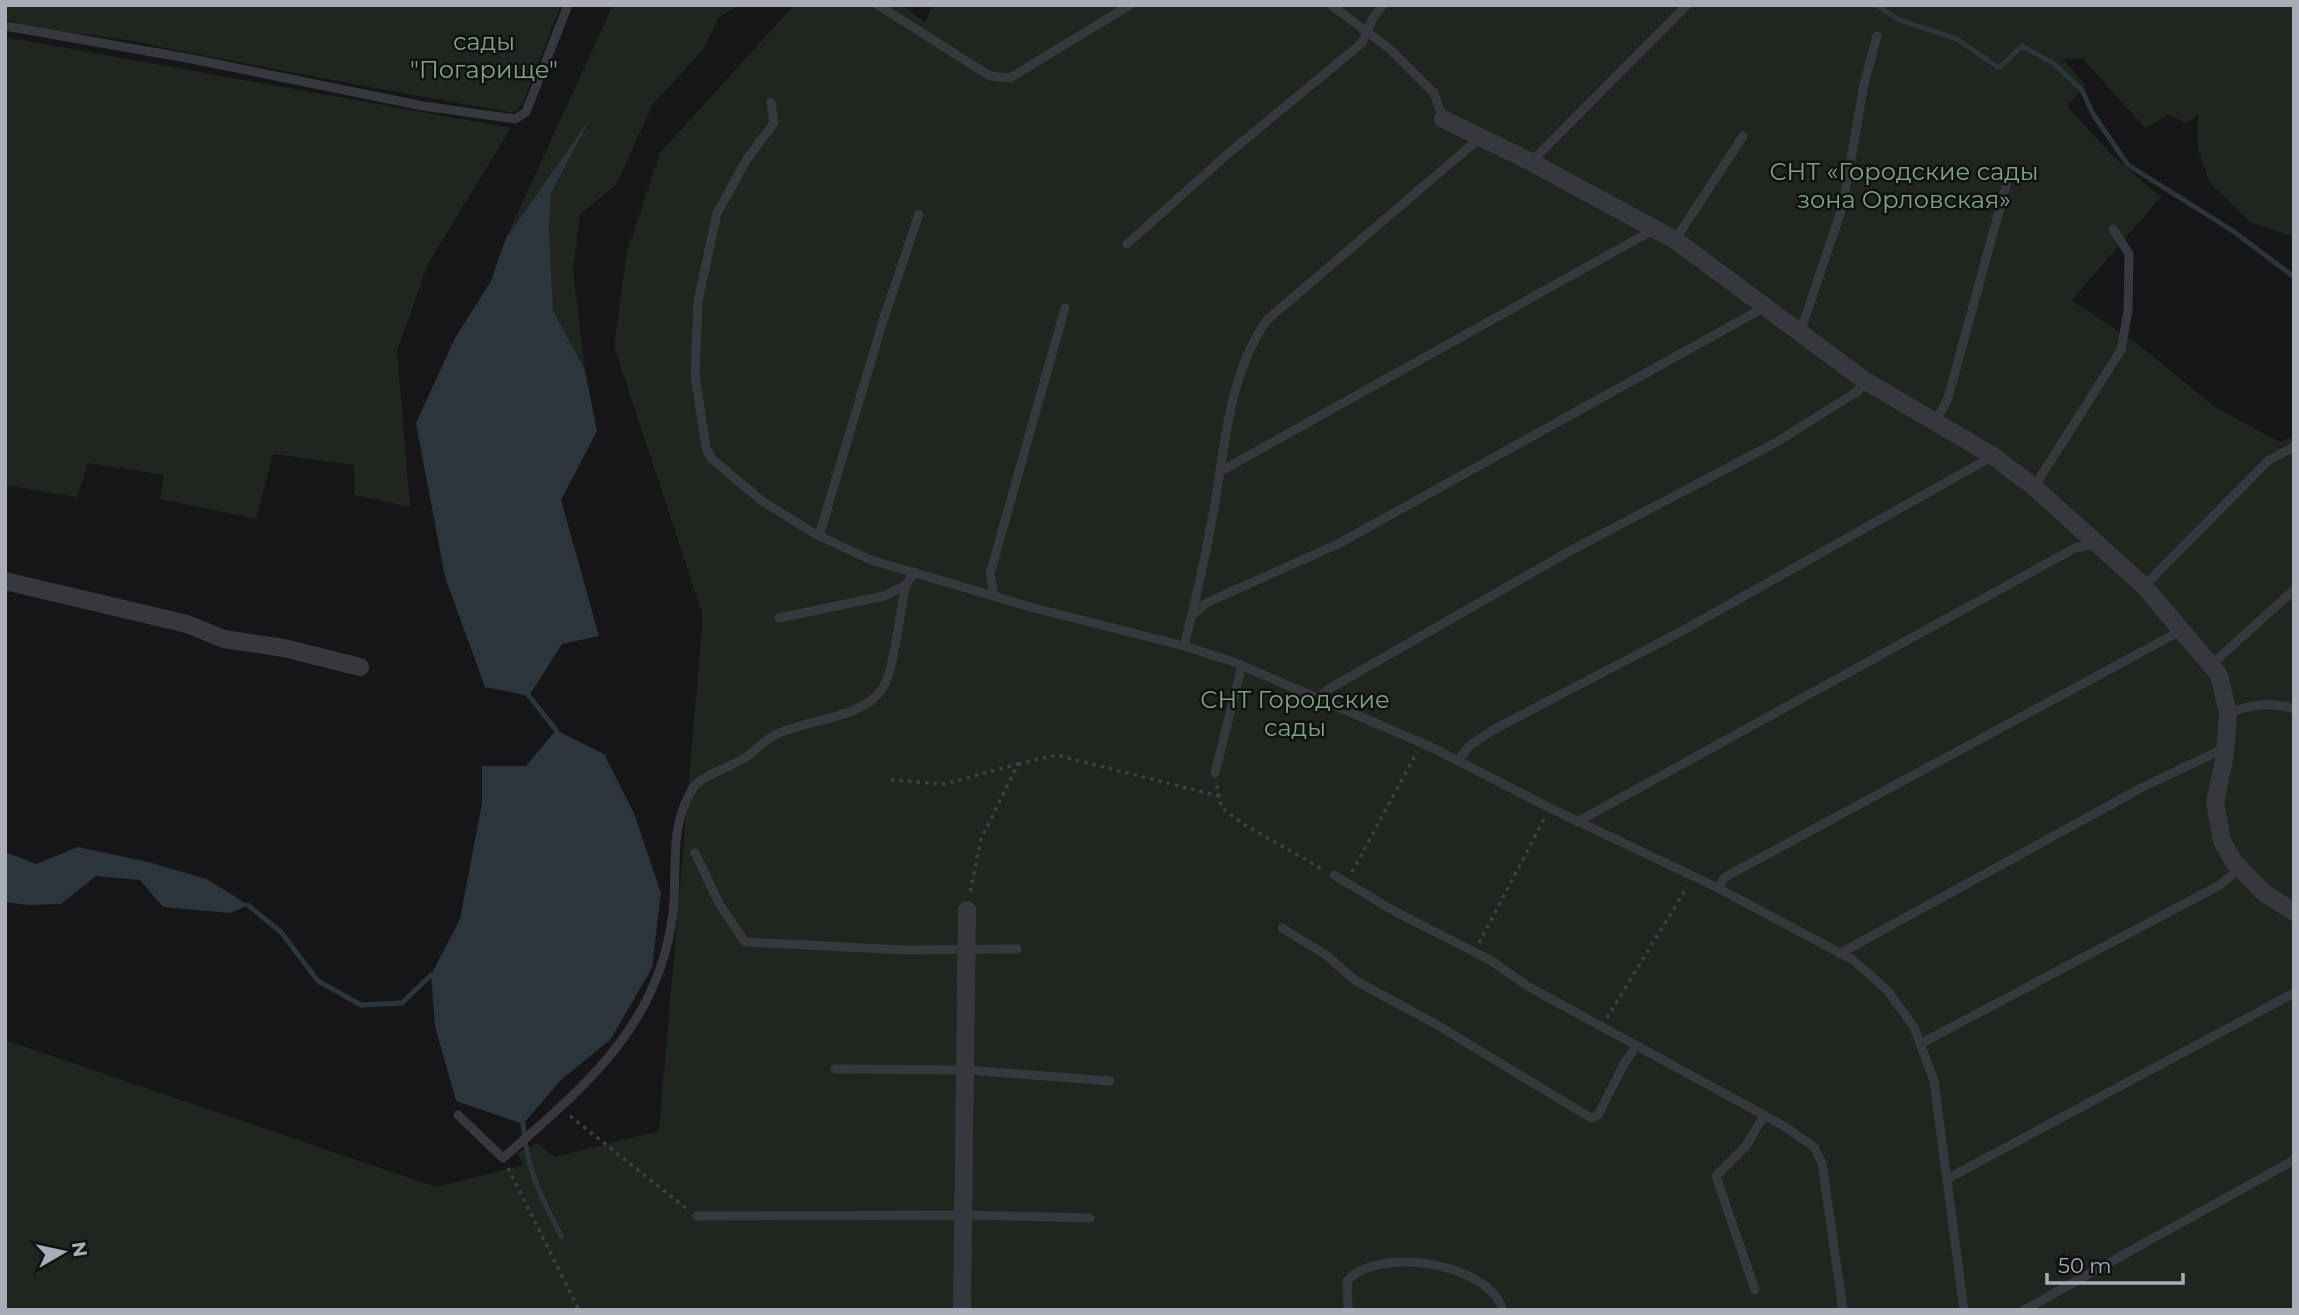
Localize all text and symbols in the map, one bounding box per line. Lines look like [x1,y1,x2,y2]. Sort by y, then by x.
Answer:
park label: сады "Погарище" [410,27,558,84]
park label: СНТ «Городские сады зона Орловская» [1769,157,2039,214]
park label: СНТ Городские сады [1200,685,1390,742]
north arrow [28,1217,98,1287]
text: N [67,1240,92,1259]
scale bar [2047,1242,2184,1286]
text: 50 m [2058,1253,2112,1278]

